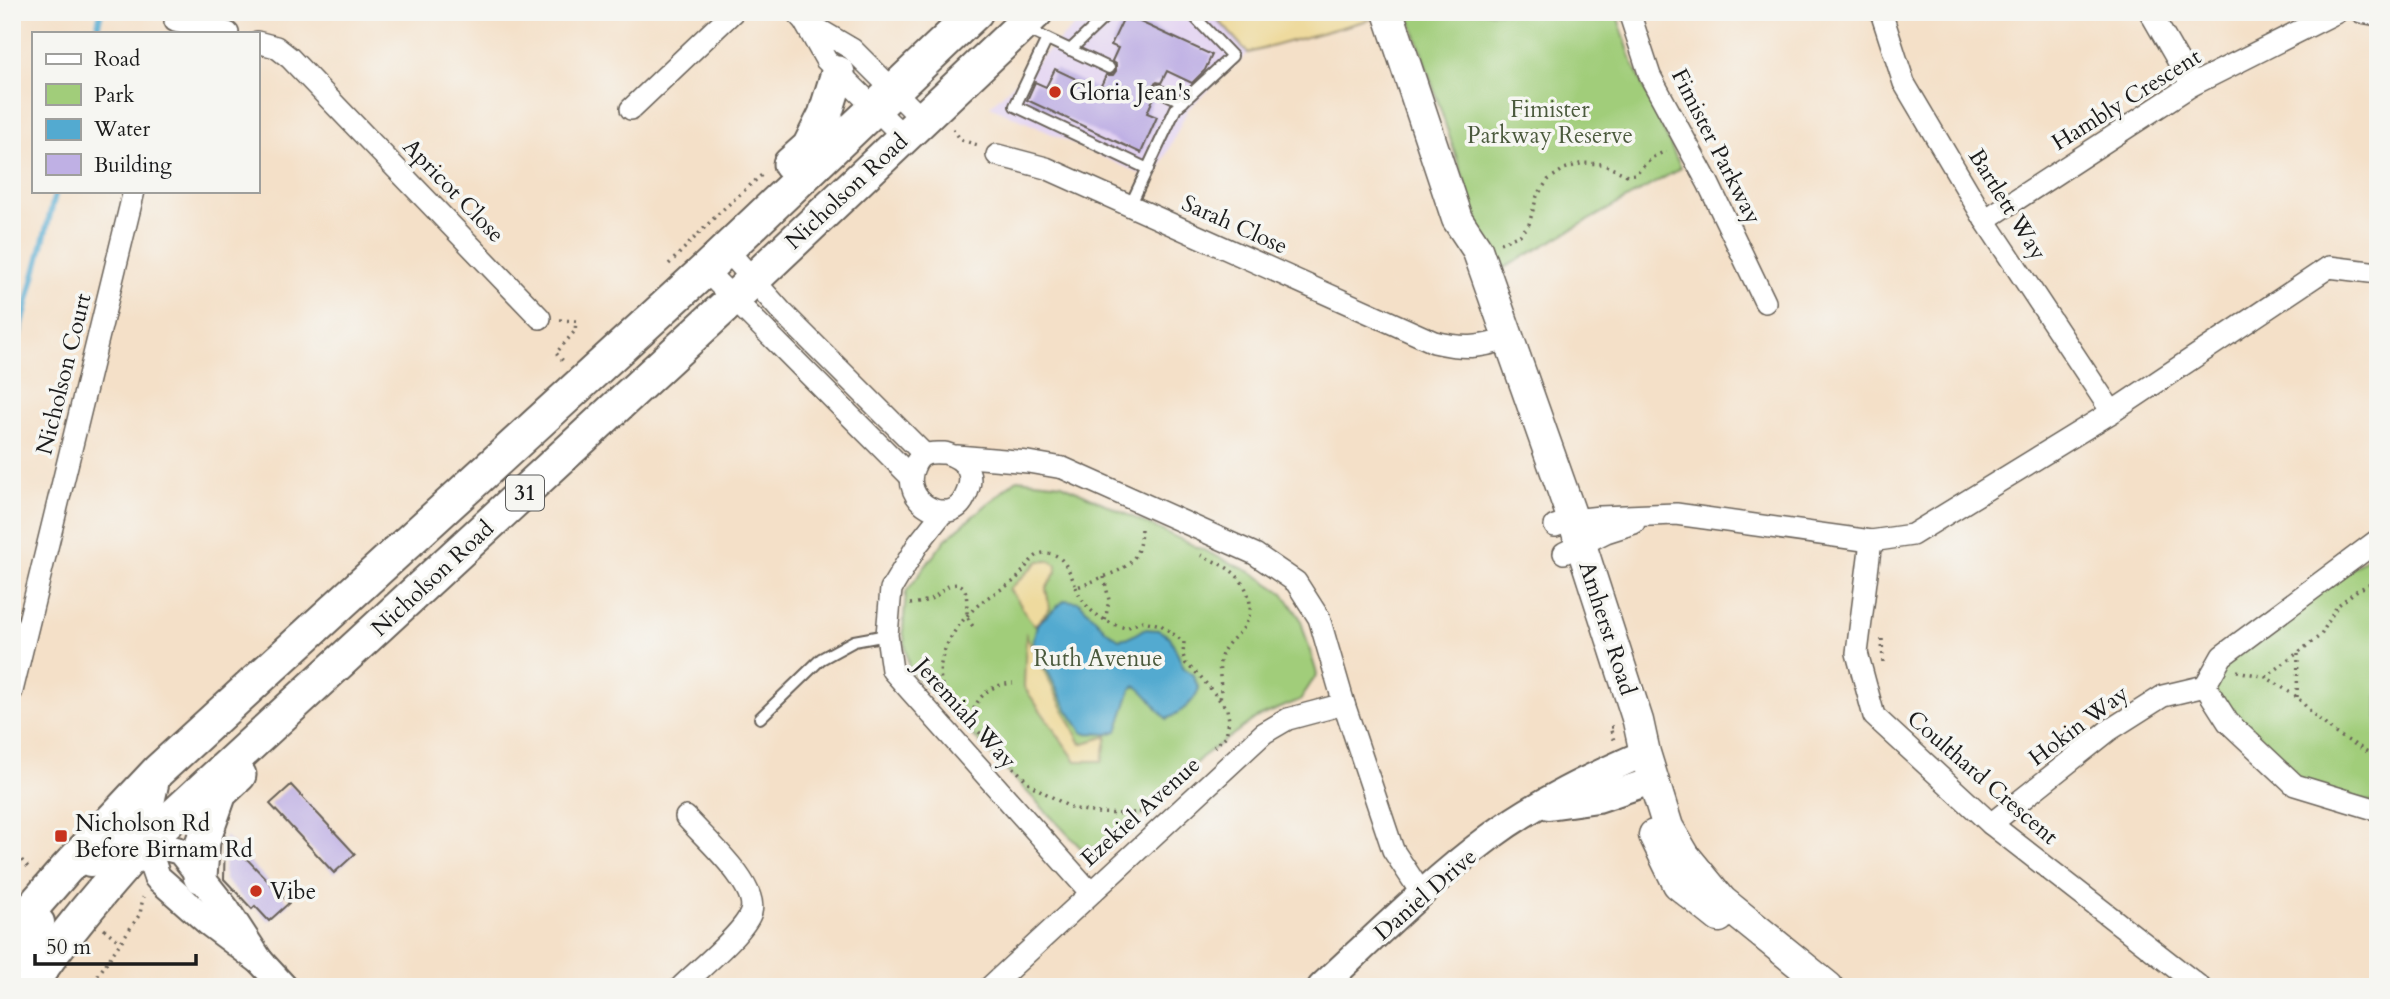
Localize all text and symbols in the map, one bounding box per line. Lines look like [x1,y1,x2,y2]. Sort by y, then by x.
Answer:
legend [32,32,259,192]
street label: Hambly Crescent [2046,41,2207,158]
text: Road [94,45,140,74]
street label: Fimister Parkway [1664,63,1769,229]
place label: Gloria Jean's [1069,77,1191,108]
text: Park [94,81,135,110]
marker: Gloria Jean's [1047,84,1063,100]
park label: Fimister Parkway Reserve [1467,94,1633,151]
text: Water [93,115,150,144]
street label: Nicholson Road [778,126,915,256]
street label: Apricot Close [396,131,511,249]
street label: Bartlett Way [1961,143,2054,266]
text: Building [94,151,172,180]
street label: Sarah Close [1177,187,1293,262]
street label: Nicholson Court [28,290,99,458]
road number: 31 [506,476,544,510]
street label: Nicholson Road [364,513,501,643]
street label: Amherst Road [1571,557,1644,700]
park label: Ruth Avenue [1033,643,1163,674]
street label: Jeremiah Way [906,649,1024,775]
street label: Hokin Way [2022,678,2134,773]
street label: Coulthard Crescent [1901,703,2065,852]
street label: Ezekiel Avenue [1074,749,1207,873]
place label: Nicholson Rd Before Birnam Rd [75,808,254,865]
marker: Nicholson Rd Before Birnam Rd [53,828,69,844]
street label: Daniel Drive [1368,841,1483,947]
place label: Vibe [270,876,316,907]
marker: Vibe [248,883,264,899]
scale bar [35,922,196,966]
text: 50 m [46,933,91,962]

